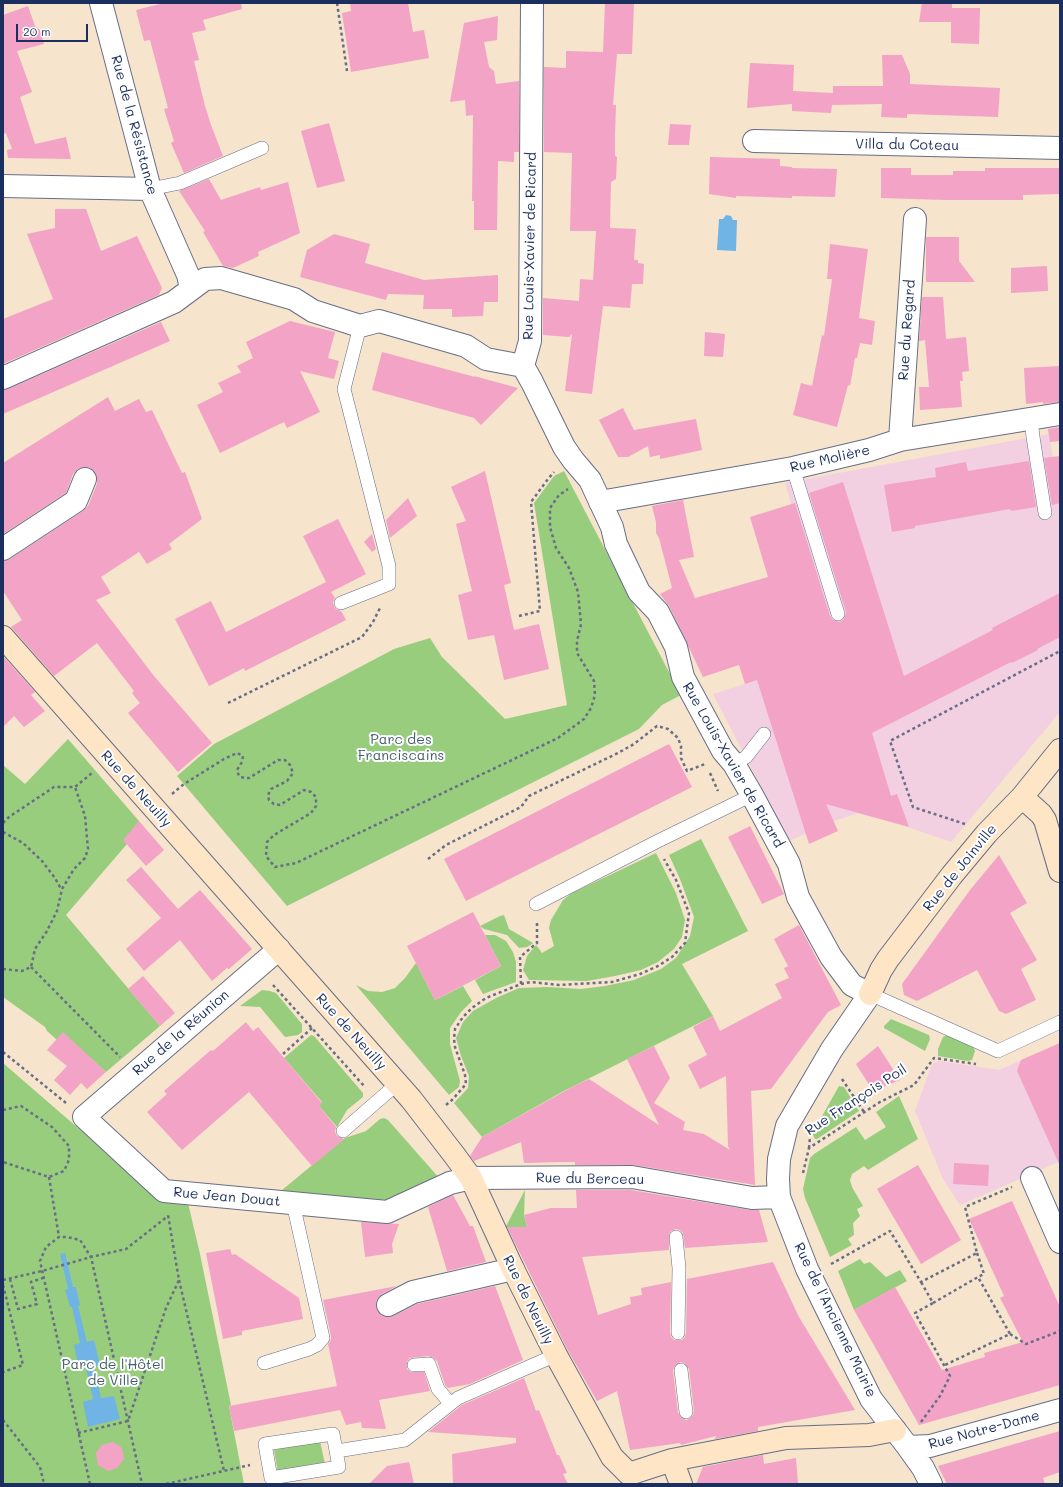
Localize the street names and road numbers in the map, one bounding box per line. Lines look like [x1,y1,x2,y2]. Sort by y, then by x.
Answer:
street label: Rue de la Résistance [107,53,161,197]
street label: Villa du Coteau [855,136,959,154]
street label: Rue Louis-Xavier de Ricard [520,152,540,340]
street label: Rue du Regard [895,279,919,381]
street label: Rue Molière [788,442,872,476]
street label: Rue Louis-Xavier de Ricard [679,679,787,851]
street label: Rue de Neuilly [97,747,175,831]
street label: Rue de Joinville [920,821,1000,915]
street label: Rue de la Réunion [129,987,233,1079]
street label: Rue de Neuilly [312,990,390,1074]
street label: Rue François Poil [802,1061,910,1139]
street label: Rue du Berceau [536,1170,644,1188]
street label: Rue Jean Douat [173,1184,281,1210]
street label: Rue de l'Ancienne Mairie [790,1240,880,1400]
street label: Rue de Neuilly [499,1253,557,1347]
street label: Rue Notre-Dame [927,1407,1041,1453]

